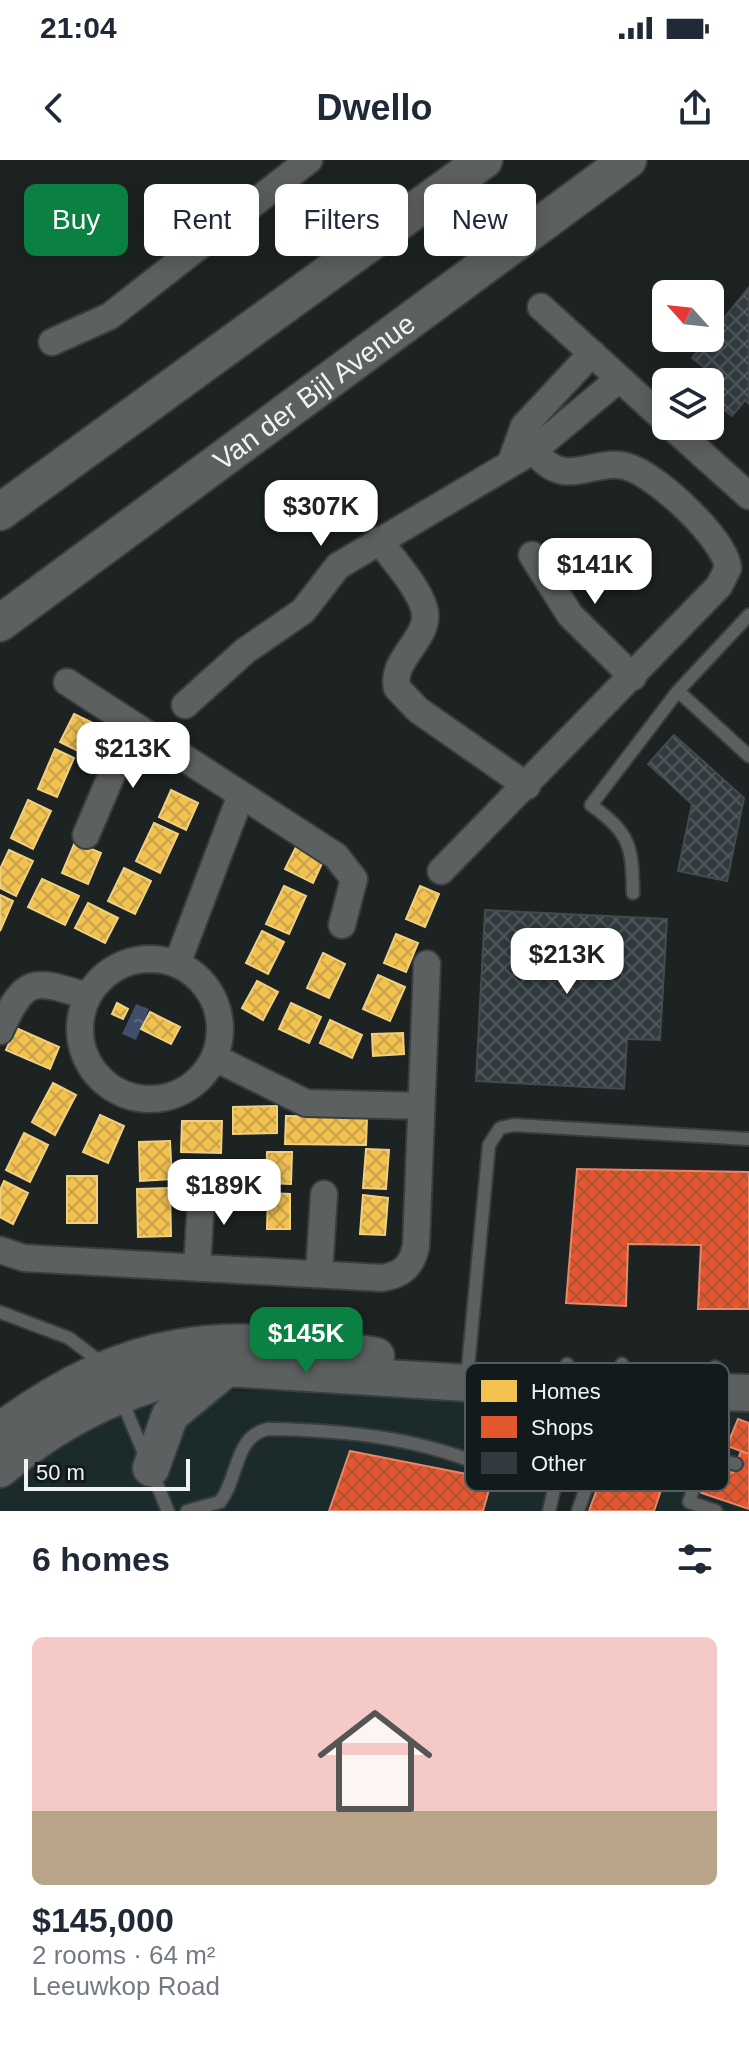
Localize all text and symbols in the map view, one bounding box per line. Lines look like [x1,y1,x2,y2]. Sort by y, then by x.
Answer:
text: 21:04 [40,11,117,44]
icon: back [32,86,76,130]
icon: share [673,86,717,130]
text: Dwello [316,87,433,128]
chip: Buy [24,184,128,256]
chip: Rent [144,184,259,256]
chip: Filters [275,184,408,256]
chip: New [424,184,536,256]
north arrow [652,280,724,352]
map controls [652,280,724,440]
street label: Van der Bijl Avenue [208,308,421,476]
button: layers [652,368,724,440]
pin: $307K [265,480,377,548]
text: $307K [283,491,359,521]
pin: $141K [539,538,651,606]
text: $141K [557,549,633,579]
pin: $213K [77,722,189,790]
text: $213K [95,733,171,763]
pin: $213K [511,928,623,996]
text: $213K [529,939,605,969]
pin: $189K [168,1159,280,1227]
text: $189K [186,1170,262,1200]
pin: $145K [250,1307,362,1375]
text: $145K [268,1318,344,1348]
legend [465,1363,729,1491]
text: Homes [531,1379,601,1404]
text: Shops [531,1415,593,1440]
text: Other [531,1451,586,1476]
scale bar [24,1455,190,1491]
text: 50 m [36,1460,85,1485]
icon: filters [673,1537,717,1581]
text: 6 homes [32,1540,170,1578]
icon: home [303,1689,447,1833]
text: $145,000 [32,1901,174,1939]
text: 2 rooms · 64 m² [32,1940,216,1970]
text: Leeuwkop Road [32,1971,220,2001]

